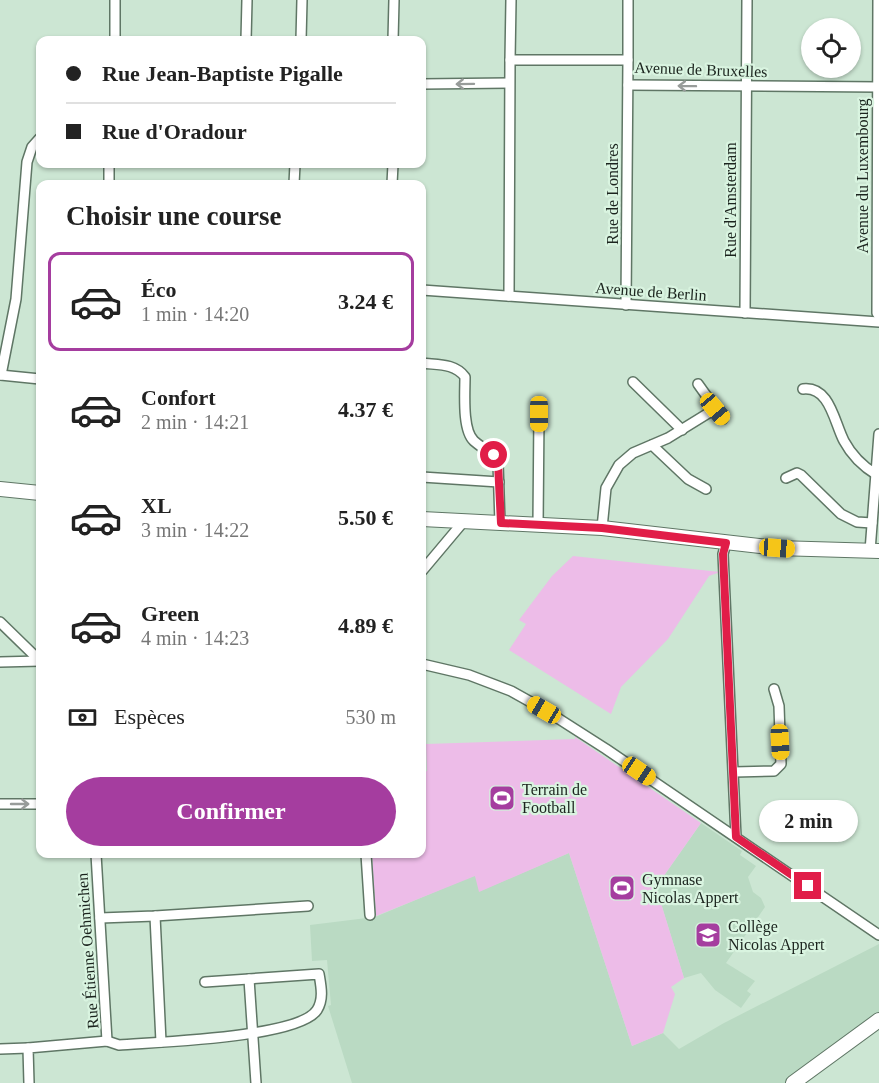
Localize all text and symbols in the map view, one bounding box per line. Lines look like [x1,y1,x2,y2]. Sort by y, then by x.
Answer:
map controls [801,18,861,78]
button: locate [801,18,861,78]
street label: Avenue de Bruxelles [634,59,768,80]
text: Rue Jean-Baptiste Pigalle [102,61,343,86]
one-way arrow [456,78,476,90]
one-way arrow [678,80,698,92]
street label: Avenue du Luxembourg [854,99,872,253]
text: Rue d'Oradour [102,119,247,144]
street label: Rue d'Amsterdam [722,142,739,258]
street label: Rue de Londres [604,143,621,245]
text: Choisir une course [66,201,282,231]
icon: car [69,275,123,329]
text: Éco [141,277,176,302]
street label: Avenue de Berlin [595,279,707,304]
text: 3.24 € [338,289,393,314]
text: 1 min · 14:20 [141,303,249,325]
icon: car [69,383,123,437]
text: Confort [141,385,216,410]
car [697,389,733,429]
car [530,396,548,432]
text: 4.37 € [338,397,393,422]
text: 2 min · 14:21 [141,411,249,433]
route start [480,441,507,468]
icon: car [69,491,123,545]
text: XL [141,493,172,518]
text: 5.50 € [338,505,393,530]
text: 3 min · 14:22 [141,519,249,541]
car [758,538,796,558]
icon: car [69,599,123,653]
text: Green [141,601,199,626]
text: 4.89 € [338,613,393,638]
text: 4 min · 14:23 [141,627,249,649]
car [524,693,564,727]
icon: cash [66,701,99,734]
text: Espèces [114,704,185,729]
text: 530 m [345,706,396,728]
car [770,724,790,760]
car [619,753,659,789]
button: Confirmer [66,777,396,846]
place label: Terrain de Football [522,781,587,816]
sports icon: Terrain de Football [487,783,517,813]
one-way arrow [10,798,30,810]
callout: 2 min [758,799,858,841]
text: 2 min [784,810,833,832]
place label: Gymnase Nicolas Appert [642,871,739,907]
street label: Rue Étienne Oehmichen [73,872,101,1030]
route end [794,872,821,899]
sports icon: Gymnase Nicolas Appert [607,873,637,903]
place label: Collège Nicolas Appert [728,918,825,954]
school or university icon: Collège Nicolas Appert [693,920,723,950]

